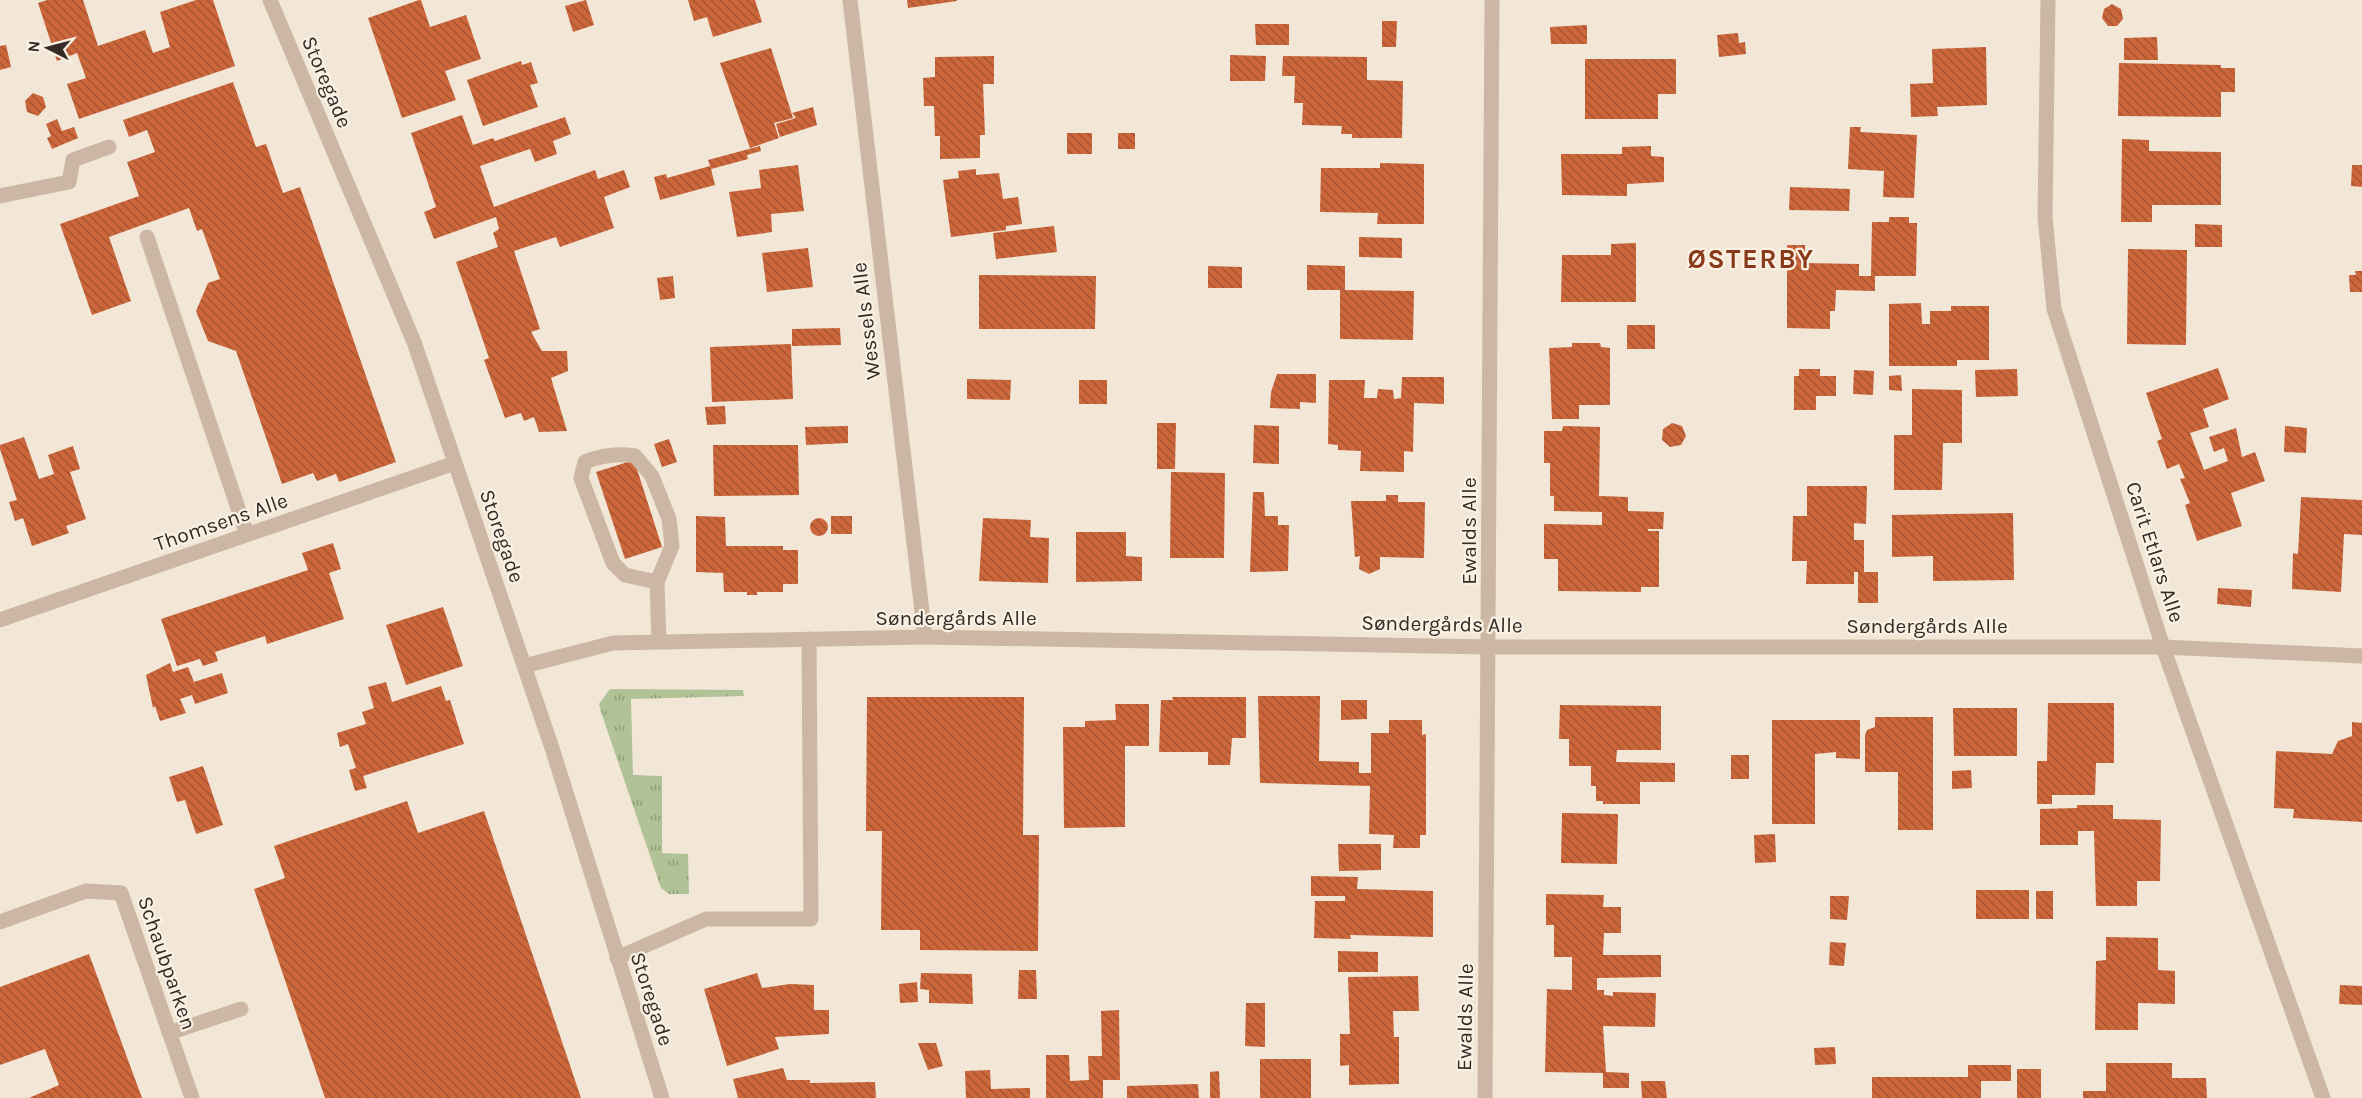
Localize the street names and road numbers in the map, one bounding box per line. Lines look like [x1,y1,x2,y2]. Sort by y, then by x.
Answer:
street label: Storegade [297,33,357,131]
street label: Wessels Alle [847,261,885,381]
street label: Ewalds Alle [1457,477,1481,585]
street label: Carit Etlars Alle [2121,479,2189,625]
street label: Storegade [475,486,529,586]
street label: Thomsens Alle [151,488,291,556]
street label: Søndergårds Alle [875,606,1037,630]
street label: Søndergårds Alle [1361,611,1523,637]
street label: Søndergårds Alle [1846,614,2008,638]
street label: Schaubparken [133,893,201,1033]
street label: Storegade [626,949,678,1049]
street label: Ewalds Alle [1452,963,1478,1071]

